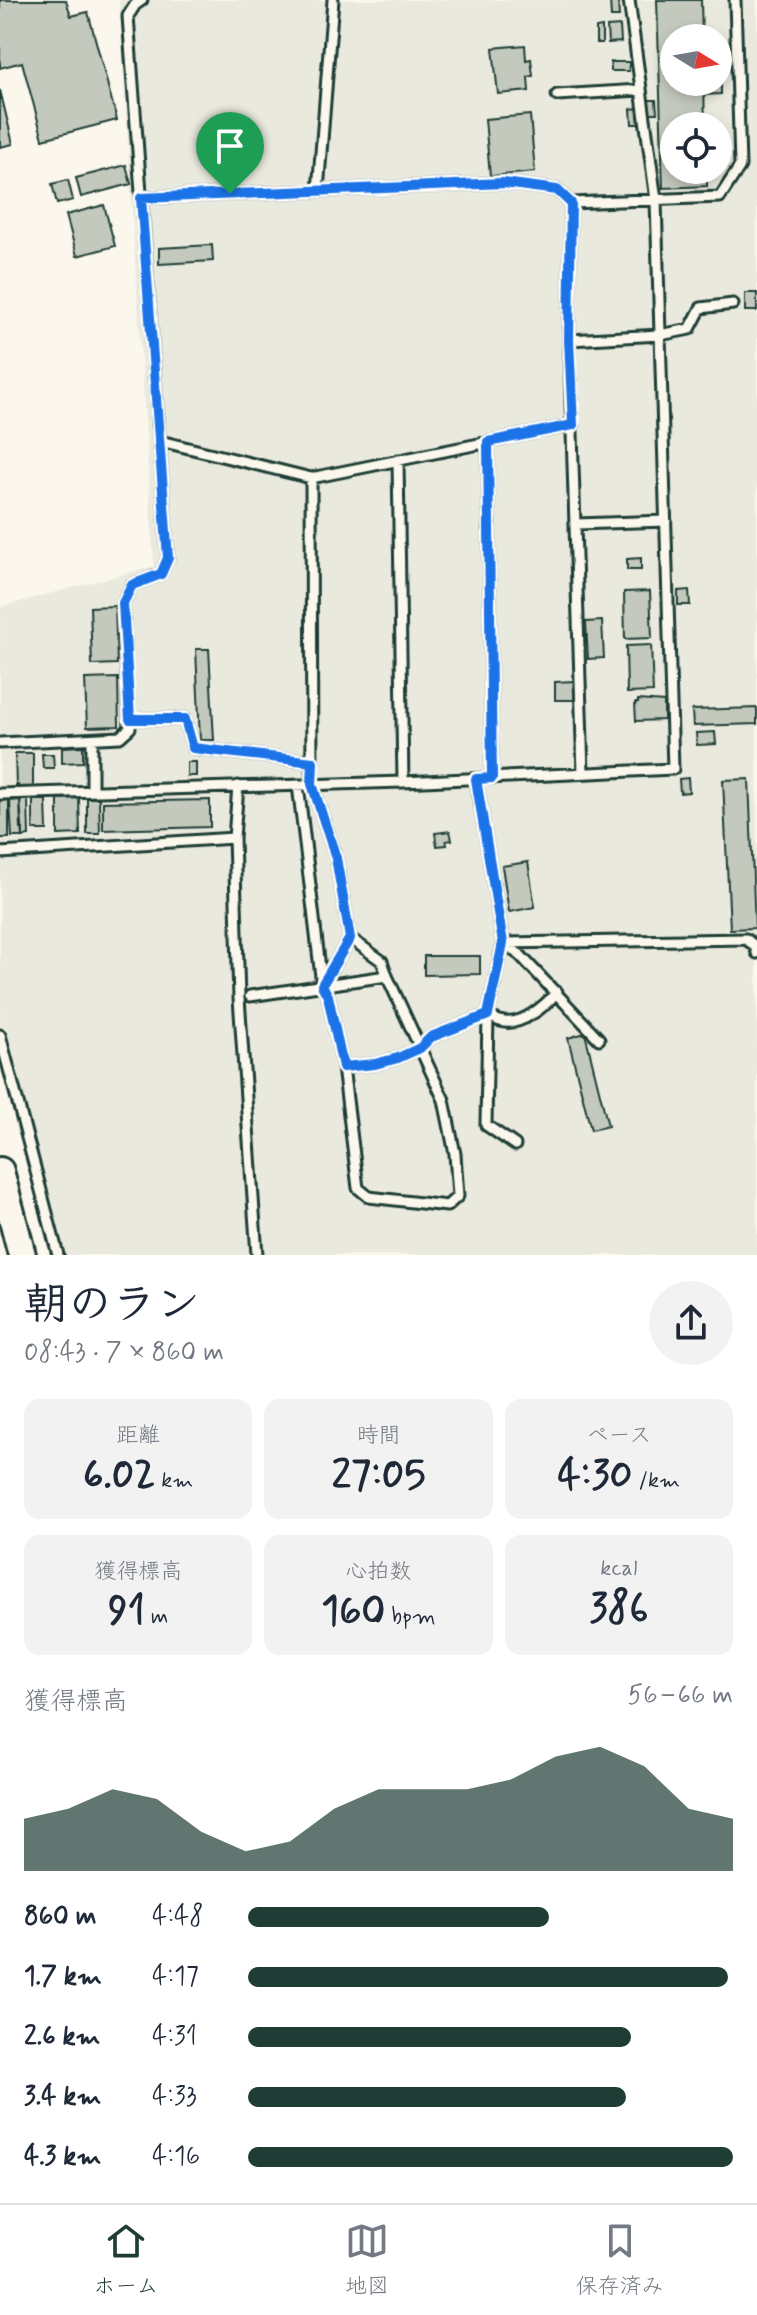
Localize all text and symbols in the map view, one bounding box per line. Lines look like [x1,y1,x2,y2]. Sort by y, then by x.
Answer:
north arrow [660,24,732,96]
map controls [660,24,732,184]
pin [196,112,264,194]
button: locate [660,112,732,184]
icon: arrive [208,124,252,168]
text: 朝のラン [24,1277,200,1335]
button: share [649,1281,733,1365]
text: 08:43 · 7 × 860 m [24,1336,224,1370]
text: 距離 [116,1422,160,1450]
text: 時間 [356,1422,401,1450]
text: ペース [586,1422,651,1450]
text: 6.02 [83,1450,155,1502]
text: 27:05 [331,1450,426,1502]
text: 4:30 [558,1450,632,1502]
text: km [155,1467,193,1495]
text: /km [632,1467,680,1495]
text: kcal [600,1555,637,1583]
text: 獲得標高 [94,1558,182,1586]
text: 心拍数 [345,1558,412,1586]
text: 386 [589,1583,648,1635]
text: 91 [108,1586,145,1638]
text: 160 [321,1586,385,1638]
text: m [145,1603,168,1631]
text: bpm [385,1603,436,1631]
text: 56–66 m [628,1679,733,1713]
text: 獲得標高 [24,1685,128,1719]
text: 860 m [24,1900,96,1934]
text: 4:48 [152,1900,203,1934]
text: 1.7 km [24,1960,102,1994]
text: 4:17 [152,1960,199,1994]
text: 2.6 km [24,2020,100,2054]
text: 4:31 [152,2020,197,2054]
text: 3.4 km [24,2080,101,2114]
text: 4:33 [152,2080,197,2114]
text: 4.3 km [24,2140,101,2174]
text: 4:16 [152,2140,200,2174]
tab: ホーム [93,2219,158,2301]
tab: 地図 [345,2219,389,2301]
tab: 保存済み [576,2219,664,2301]

